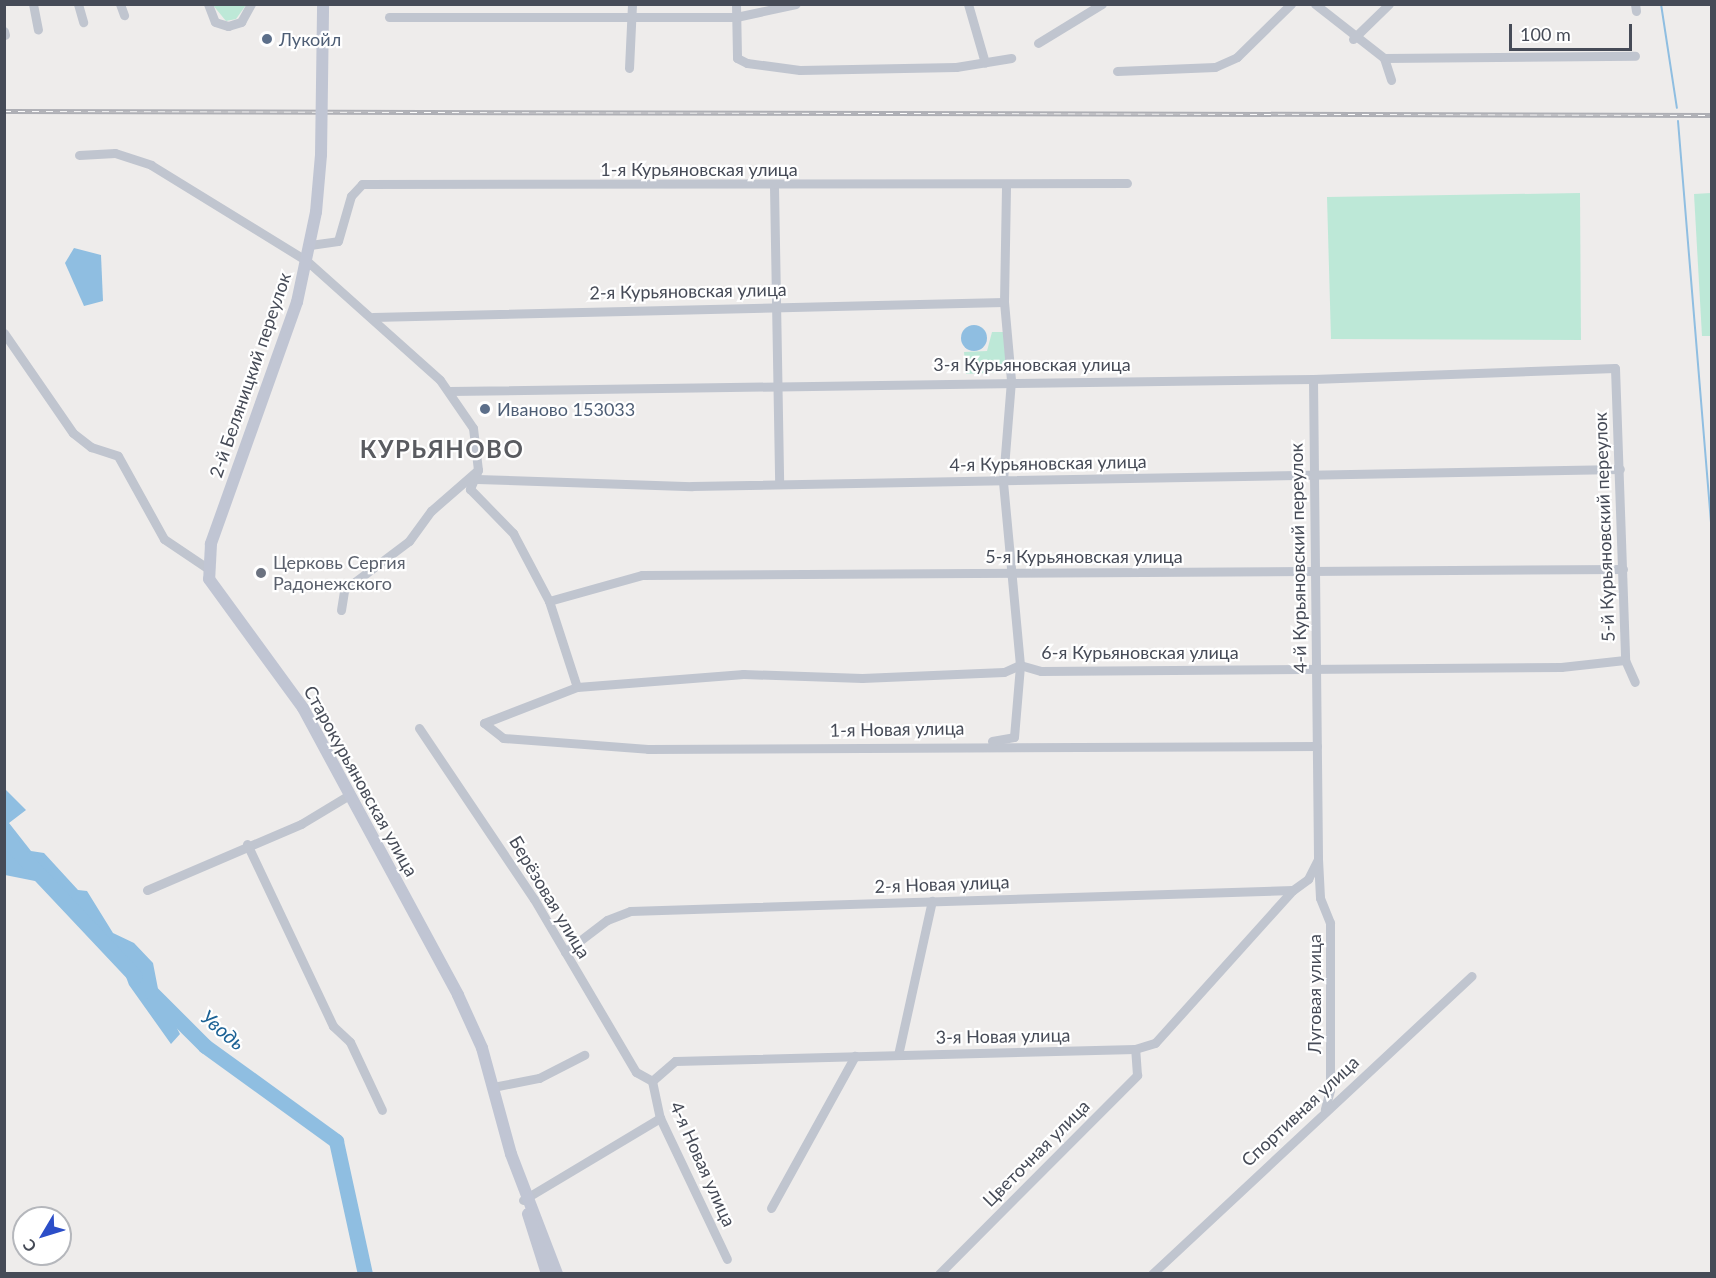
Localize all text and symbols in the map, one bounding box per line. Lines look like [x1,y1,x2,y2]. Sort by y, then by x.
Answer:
scale bar [1512,12,1635,50]
text: 100 m [1520,23,1571,45]
place label: Лукойл [279,28,341,50]
marker: Лукойл [260,32,274,46]
street label: 1-я Курьяновская улица [600,158,798,180]
street label: 2-й Беляницкий переулок [205,270,295,480]
street label: 2-я Курьяновская улица [589,278,787,304]
street label: 3-я Курьяновская улица [933,353,1131,375]
place label: Иваново 153033 [497,398,635,420]
marker: Иваново 153033 [478,402,492,416]
street label: 5-й Курьяновский переулок [1589,412,1619,642]
district label: КУРЬЯНОВО [360,435,524,463]
street label: 4-й Курьяновский переулок [1285,443,1311,673]
street label: 4-я Курьяновская улица [949,450,1147,476]
street label: 5-я Курьяновская улица [985,545,1183,567]
place label: Церковь Сергия Радонежского [273,552,406,594]
marker: Церковь Сергия Радонежского [254,566,268,580]
street label: 6-я Курьяновская улица [1041,641,1239,663]
street label: Старокурьяновская улица [299,682,423,880]
street label: 1-я Новая улица [829,717,965,741]
street label: Берёзовая улица [505,832,595,962]
street label: 2-я Новая улица [874,871,1010,897]
street label: Луговая улица [1303,934,1325,1054]
water label: Уводь [196,1005,250,1055]
street label: 3-я Новая улица [935,1024,1071,1048]
street label: Спортивная улица [1237,1051,1363,1171]
street label: Цветочная улица [978,1095,1094,1211]
street label: 4-я Новая улица [666,1098,740,1230]
north arrow [12,1206,72,1266]
text: С [18,1236,40,1256]

